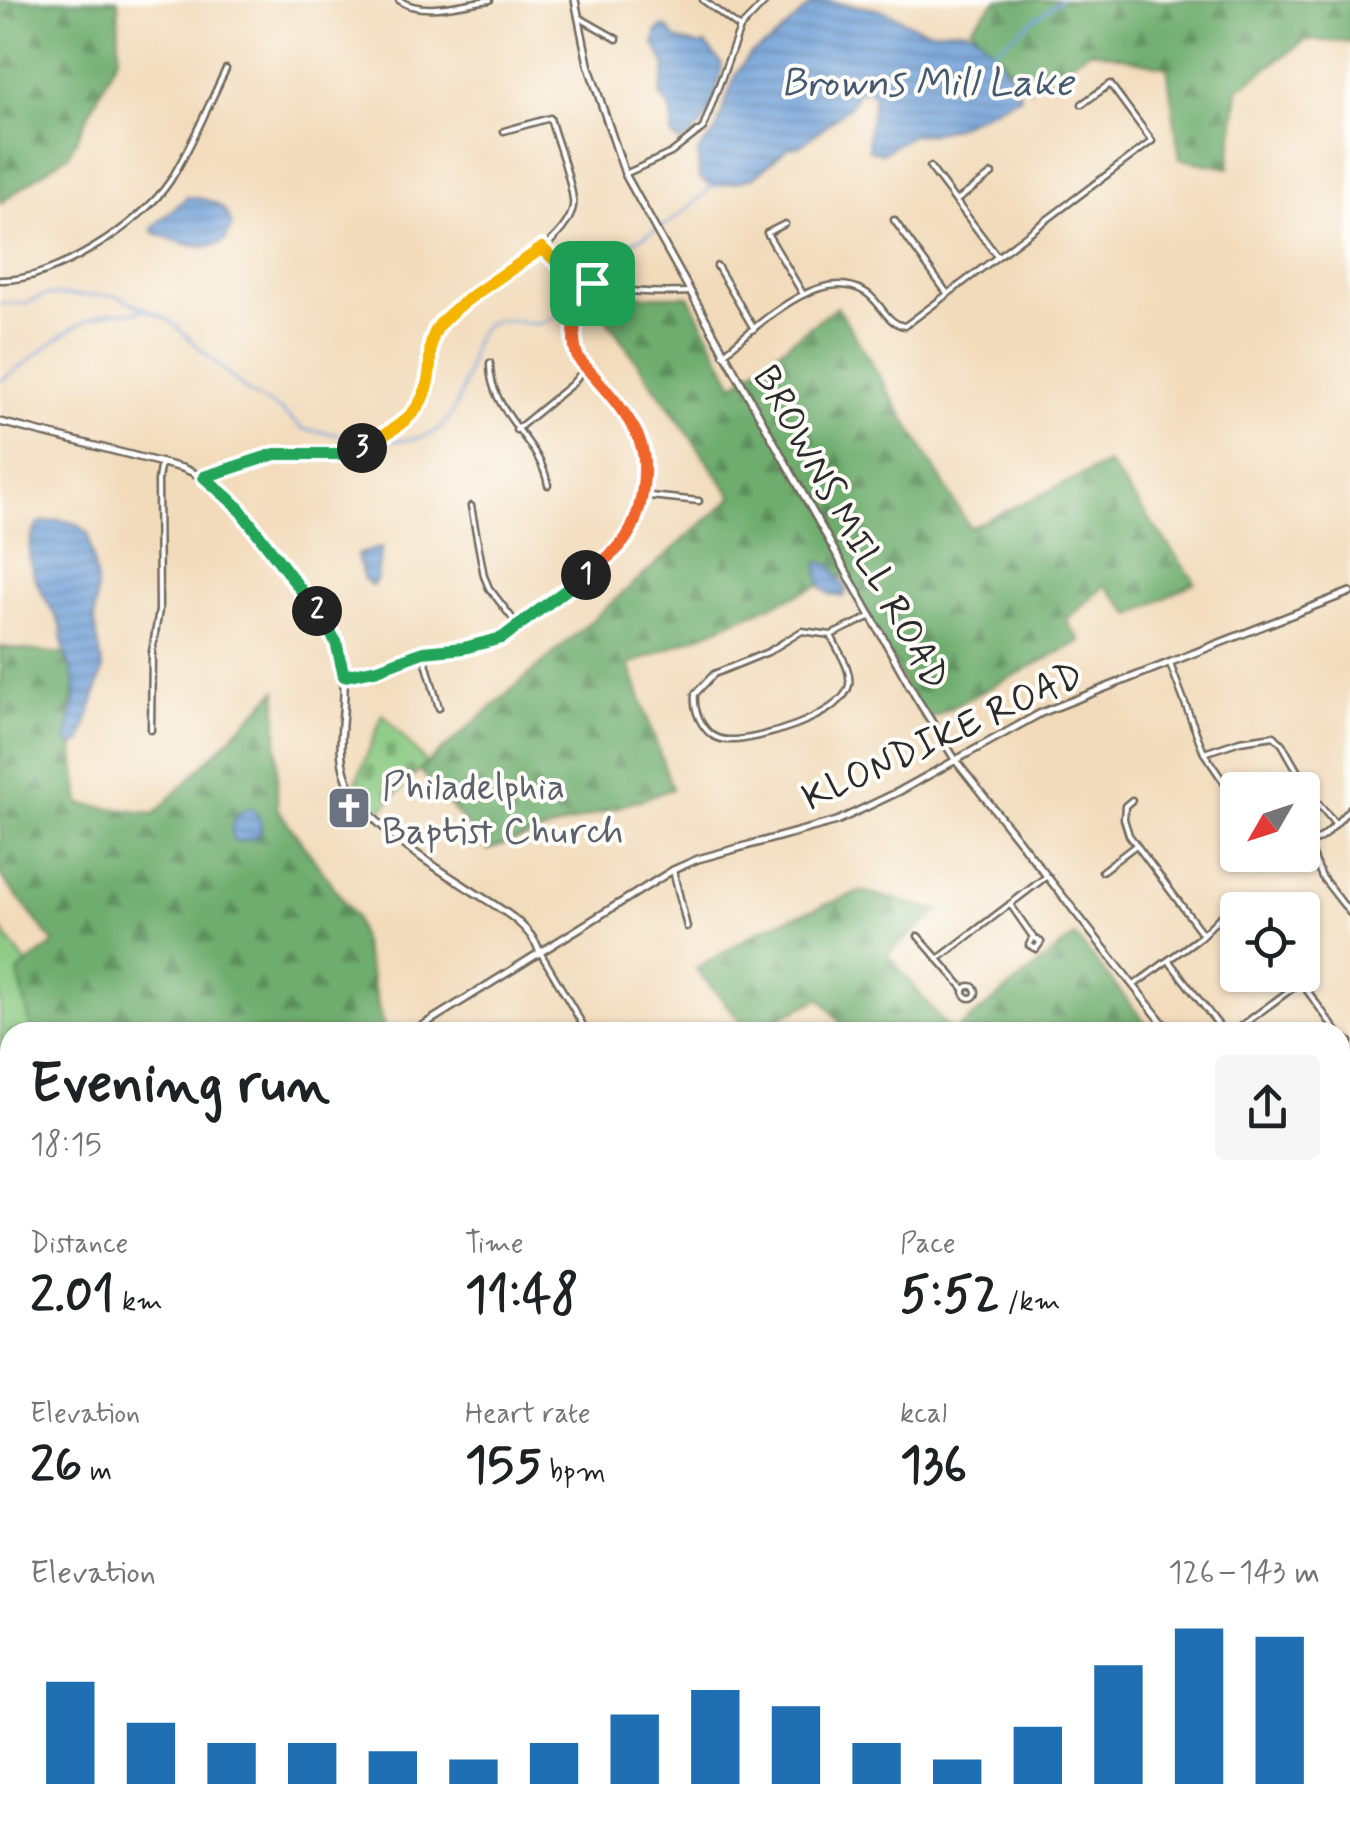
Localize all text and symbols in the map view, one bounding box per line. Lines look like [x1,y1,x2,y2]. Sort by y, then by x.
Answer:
water label: Browns Mill Lake [781,58,1075,110]
pin [550,241,635,326]
icon: arrive [565,256,620,311]
street label: BROWNS MILL ROAD [740,357,959,699]
pin: 3 [337,423,387,473]
text: 3 [356,429,368,466]
pin: 1 [561,550,611,600]
text: 1 [580,556,592,593]
pin: 2 [292,586,342,636]
text: 2 [310,592,324,629]
street label: KLONDIKE ROAD [795,651,1091,824]
place label: Philadelphia Baptist Church [382,764,623,857]
north arrow [1220,772,1320,872]
map controls [1220,772,1320,992]
church icon: Philadelphia Baptist Church [326,785,372,831]
button: locate [1220,892,1320,992]
text: Evening run [30,1050,330,1122]
button: share [1215,1055,1320,1160]
text: 18:15 [30,1124,102,1166]
text: Distance [30,1226,128,1263]
text: Time [465,1226,524,1263]
text: Pace [900,1226,956,1263]
text: 2.01 [30,1263,114,1329]
text: 11:48 [465,1263,579,1329]
text: 5:52 [900,1263,1000,1329]
text: km [114,1284,163,1321]
text: /km [1000,1284,1060,1321]
text: Elevation [30,1396,140,1433]
text: Heart rate [465,1396,591,1433]
text: kcal [900,1396,947,1433]
text: 26 [30,1433,82,1499]
text: 155 [465,1433,542,1499]
text: 136 [900,1433,967,1499]
text: m [82,1454,112,1491]
text: bpm [542,1454,606,1491]
text: Elevation [30,1552,156,1594]
text: 126–143 m [1168,1552,1320,1594]

